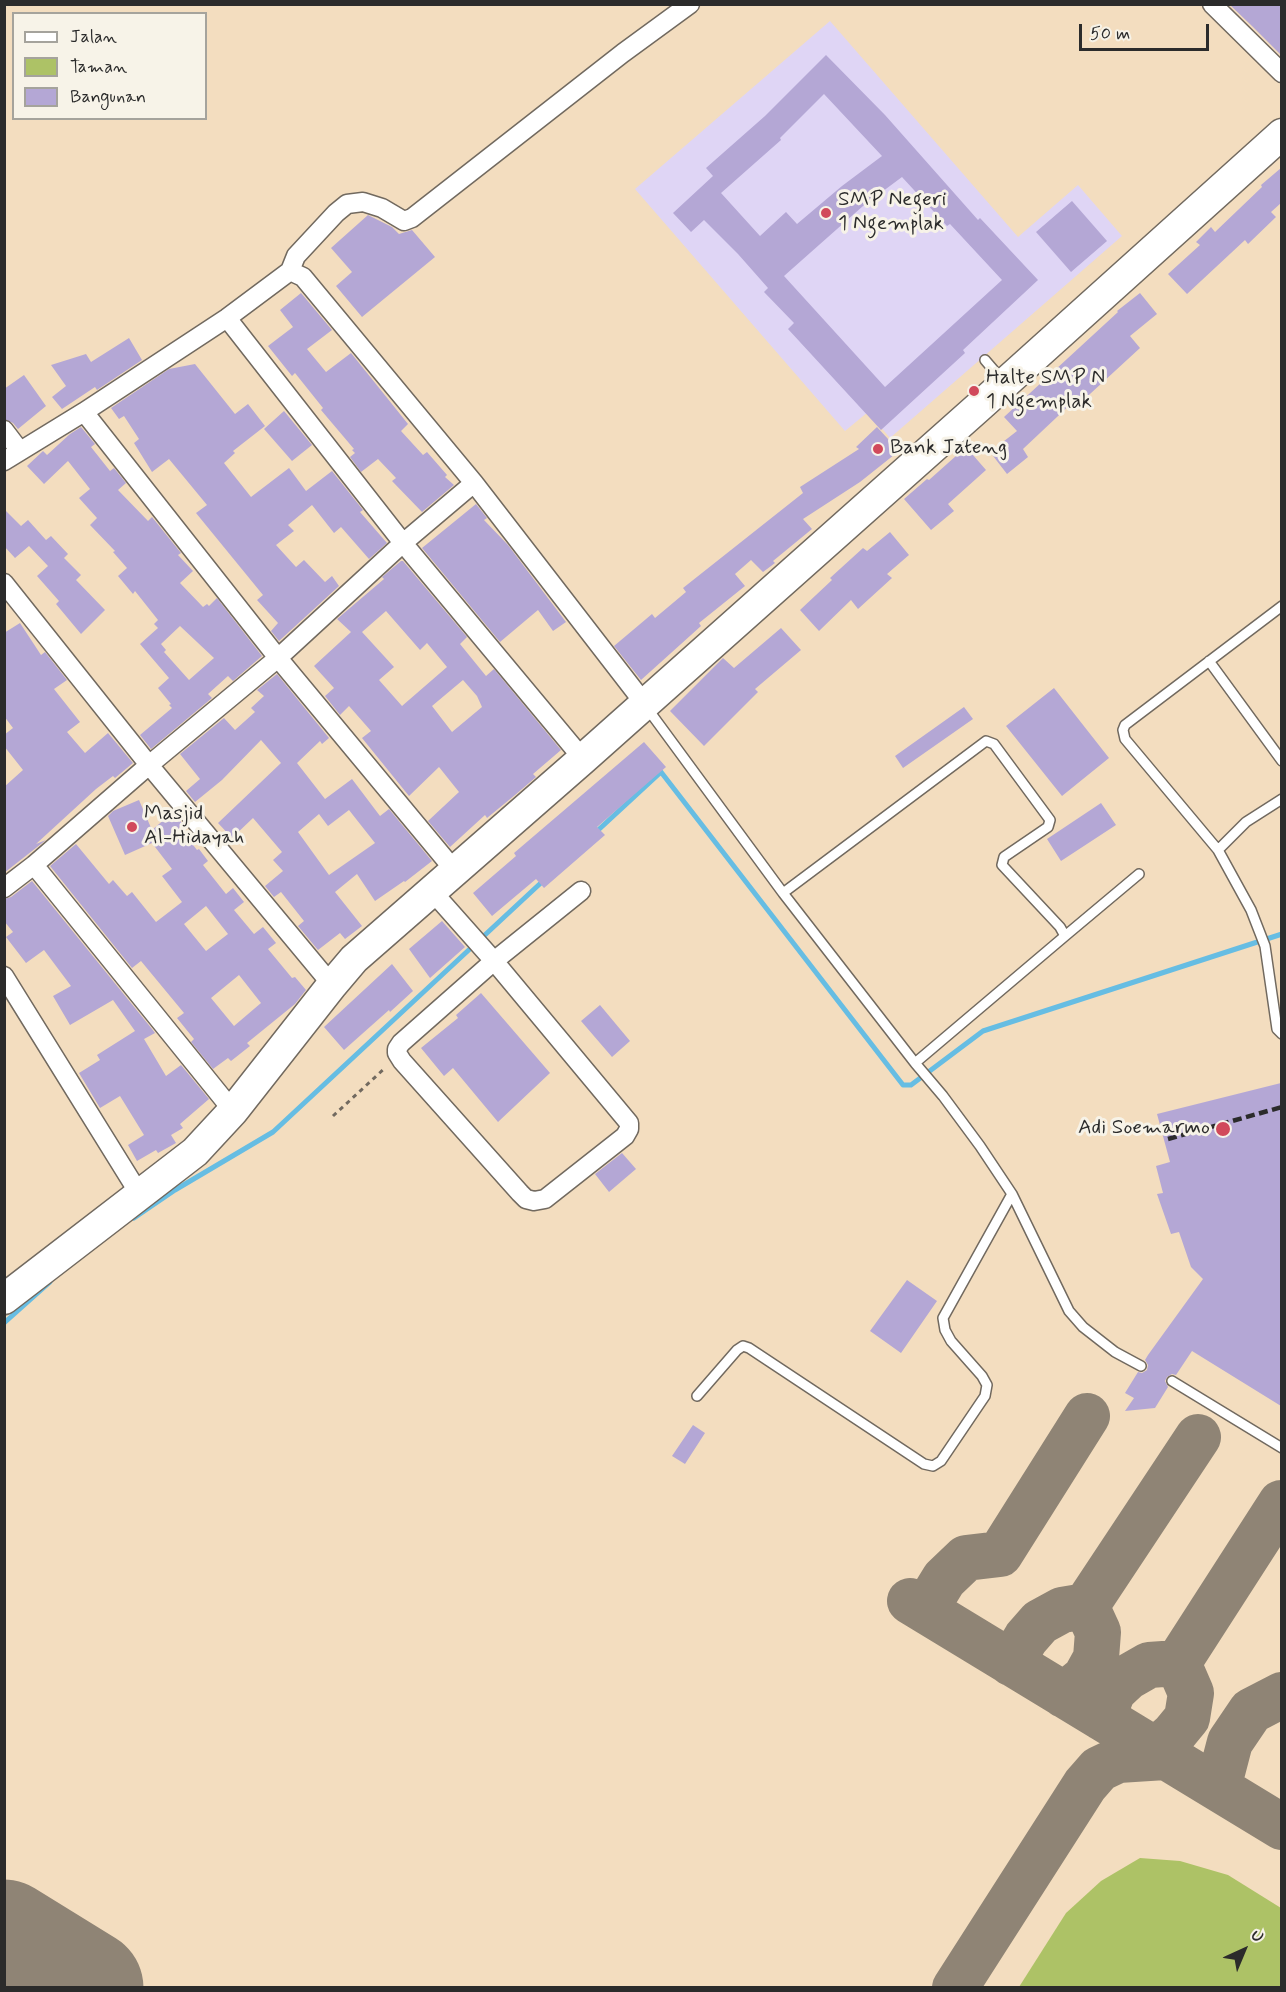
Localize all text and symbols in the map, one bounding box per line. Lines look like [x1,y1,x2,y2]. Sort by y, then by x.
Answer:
legend [12,12,207,120]
scale bar [1082,12,1212,50]
text: 50 m [1090,22,1130,46]
text: Jalan [70,25,117,49]
text: Taman [70,55,127,79]
text: Bangunan [70,85,146,109]
place label: SMP Negeri 1 Ngemplak [838,188,946,238]
marker: SMP Negeri 1 Ngemplak [819,206,833,220]
place label: Halte SMP N 1 Ngemplak [986,366,1105,416]
marker: Halte SMP N 1 Ngemplak [967,384,981,398]
place label: Bank Jateng [890,436,1007,462]
marker: Bank Jateng [871,442,885,456]
place label: Masjid Al-Hidayah [144,802,244,852]
marker: Masjid Al-Hidayah [125,820,139,834]
place label: Adi Soemarmo [1078,1116,1210,1142]
marker: Adi Soemarmo [1214,1120,1232,1138]
north arrow [1214,1920,1274,1980]
text: U [1246,1926,1268,1948]

